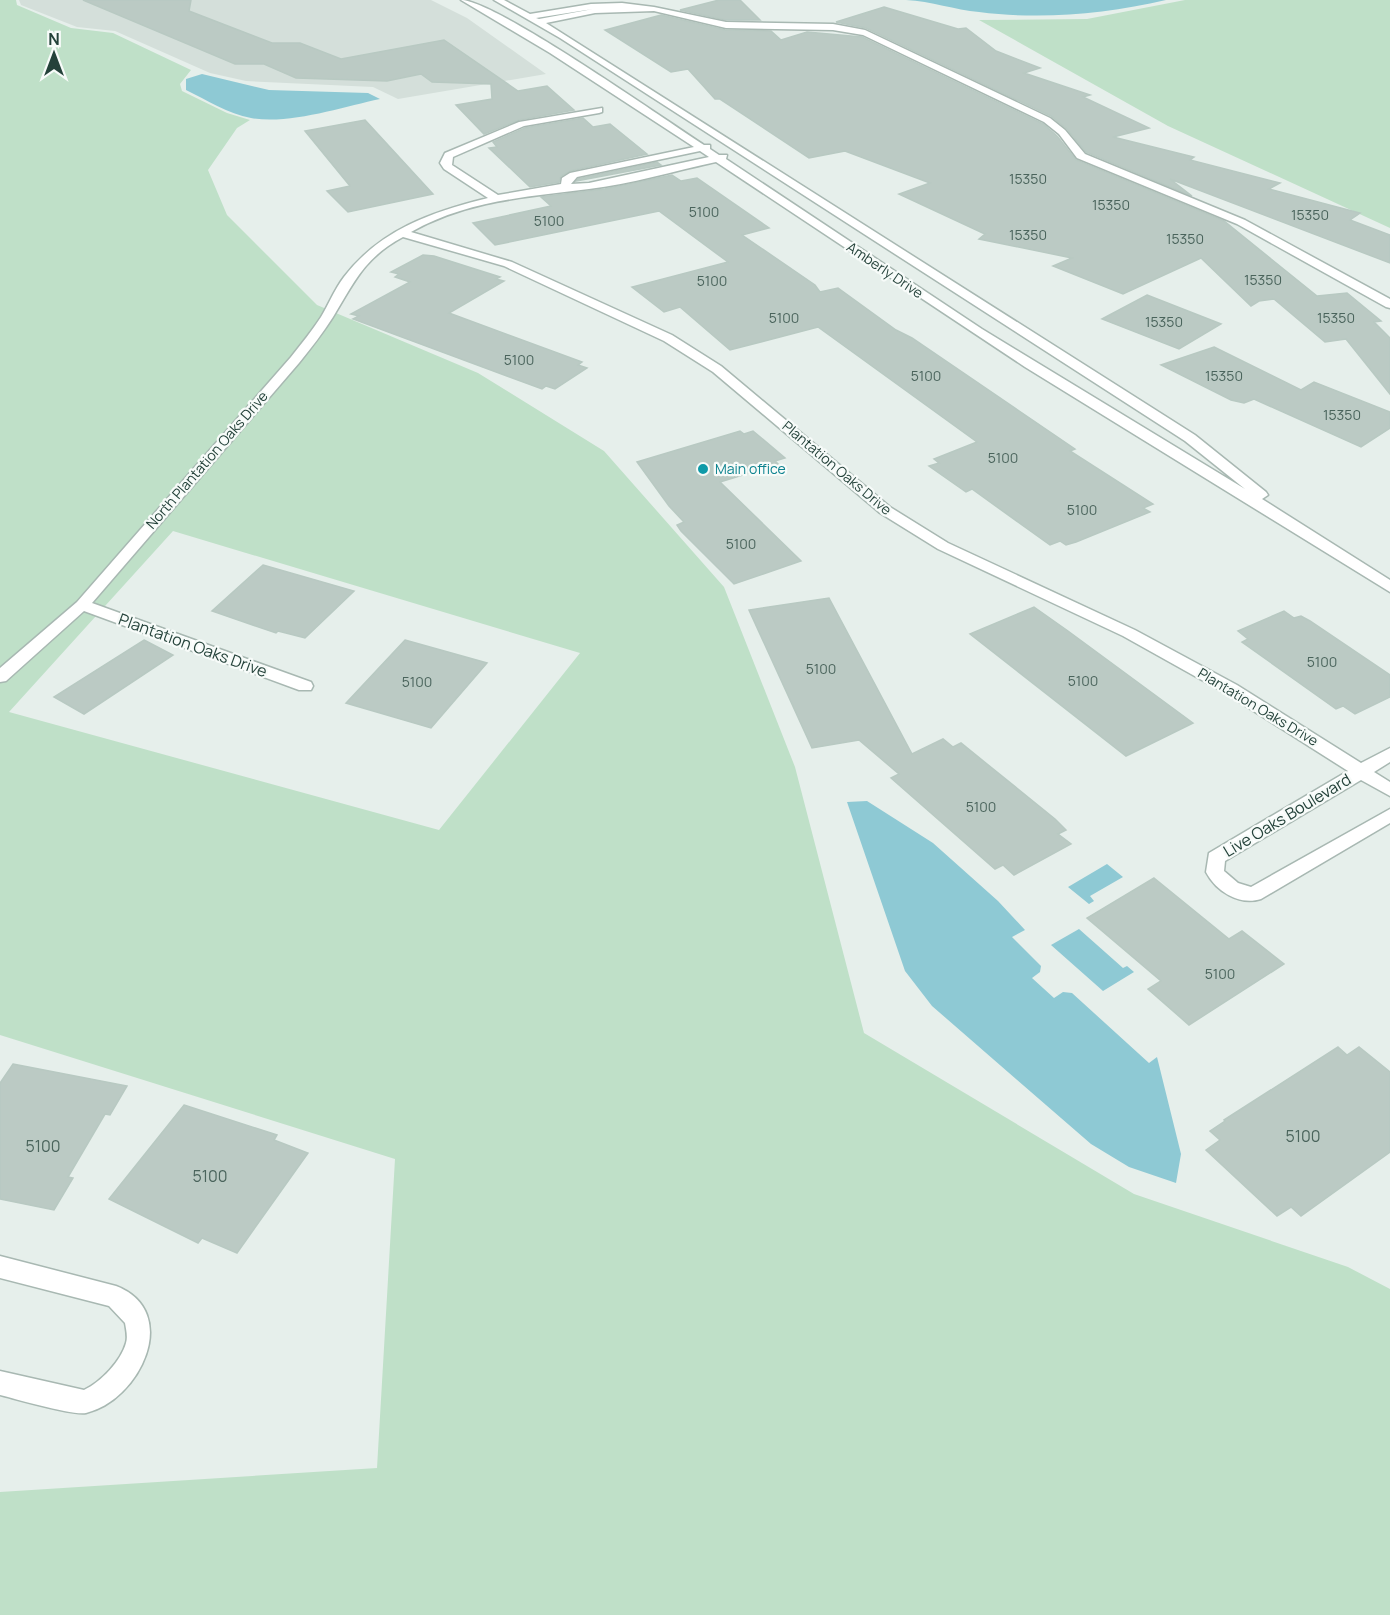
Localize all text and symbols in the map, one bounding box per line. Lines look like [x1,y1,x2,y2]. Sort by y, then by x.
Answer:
north arrow [24,24,84,84]
text: N [48,28,60,50]
house number: 15350 [1009,169,1047,188]
house number: 15350 [1092,195,1130,214]
house number: 5100 [689,202,719,221]
house number: 15350 [1291,205,1329,224]
house number: 5100 [534,211,564,230]
house number: 15350 [1009,225,1047,244]
house number: 15350 [1166,229,1204,248]
street label: Amberly Drive [843,237,927,302]
house number: 15350 [1244,270,1282,289]
house number: 5100 [697,271,727,290]
house number: 5100 [769,308,799,327]
house number: 15350 [1317,308,1355,327]
house number: 15350 [1145,312,1183,331]
house number: 5100 [504,350,534,369]
house number: 5100 [911,366,941,385]
house number: 15350 [1205,366,1243,385]
street label: North Plantation Oaks Drive [141,387,272,533]
house number: 15350 [1323,405,1361,424]
street label: Plantation Oaks Drive [779,416,896,519]
house number: 5100 [988,448,1018,467]
place label: Main office [715,459,786,478]
marker: Main office [696,462,710,476]
house number: 5100 [1067,500,1097,519]
house number: 5100 [726,534,756,553]
street label: Plantation Oaks Drive [116,608,270,682]
house number: 5100 [1307,652,1337,671]
house number: 5100 [806,659,836,678]
street label: Plantation Oaks Drive [1195,663,1322,750]
house number: 5100 [1068,671,1098,690]
house number: 5100 [402,672,432,691]
street label: Live Oaks Boulevard [1219,768,1355,862]
house number: 5100 [966,797,996,816]
house number: 5100 [1205,964,1235,983]
house number: 5100 [1286,1125,1321,1147]
house number: 5100 [26,1135,61,1157]
house number: 5100 [193,1165,228,1187]

